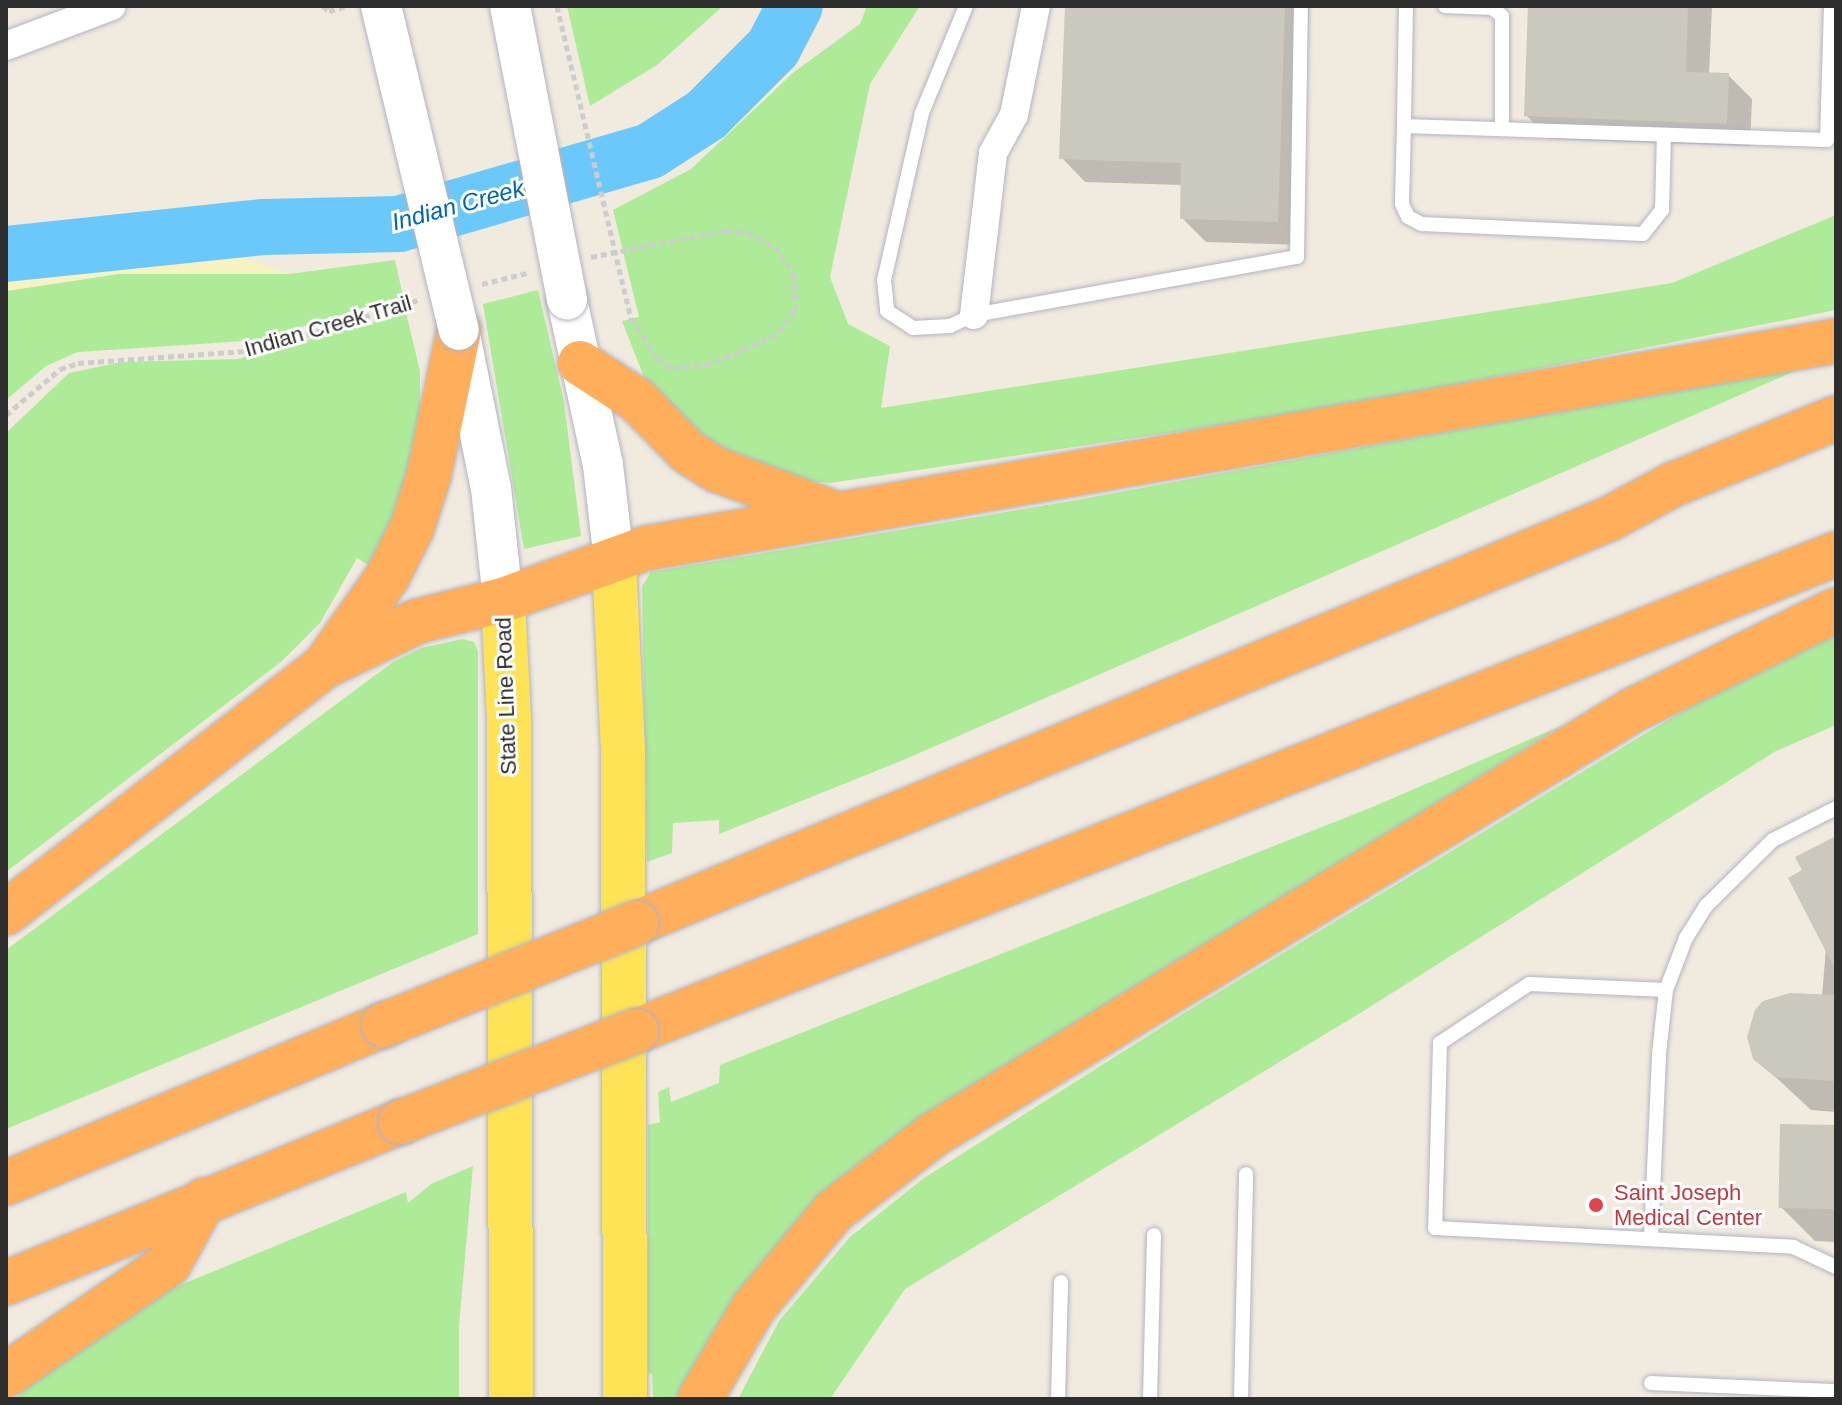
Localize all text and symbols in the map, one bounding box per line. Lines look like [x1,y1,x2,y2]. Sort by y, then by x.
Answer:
water label: Indian Creek [389,173,527,237]
street label: Indian Creek Trail [241,289,415,363]
street label: State Line Road [490,617,522,775]
place label: Saint Joseph Medical Center [1614,1179,1762,1230]
marker: Saint Joseph Medical Center [1585,1194,1607,1216]

